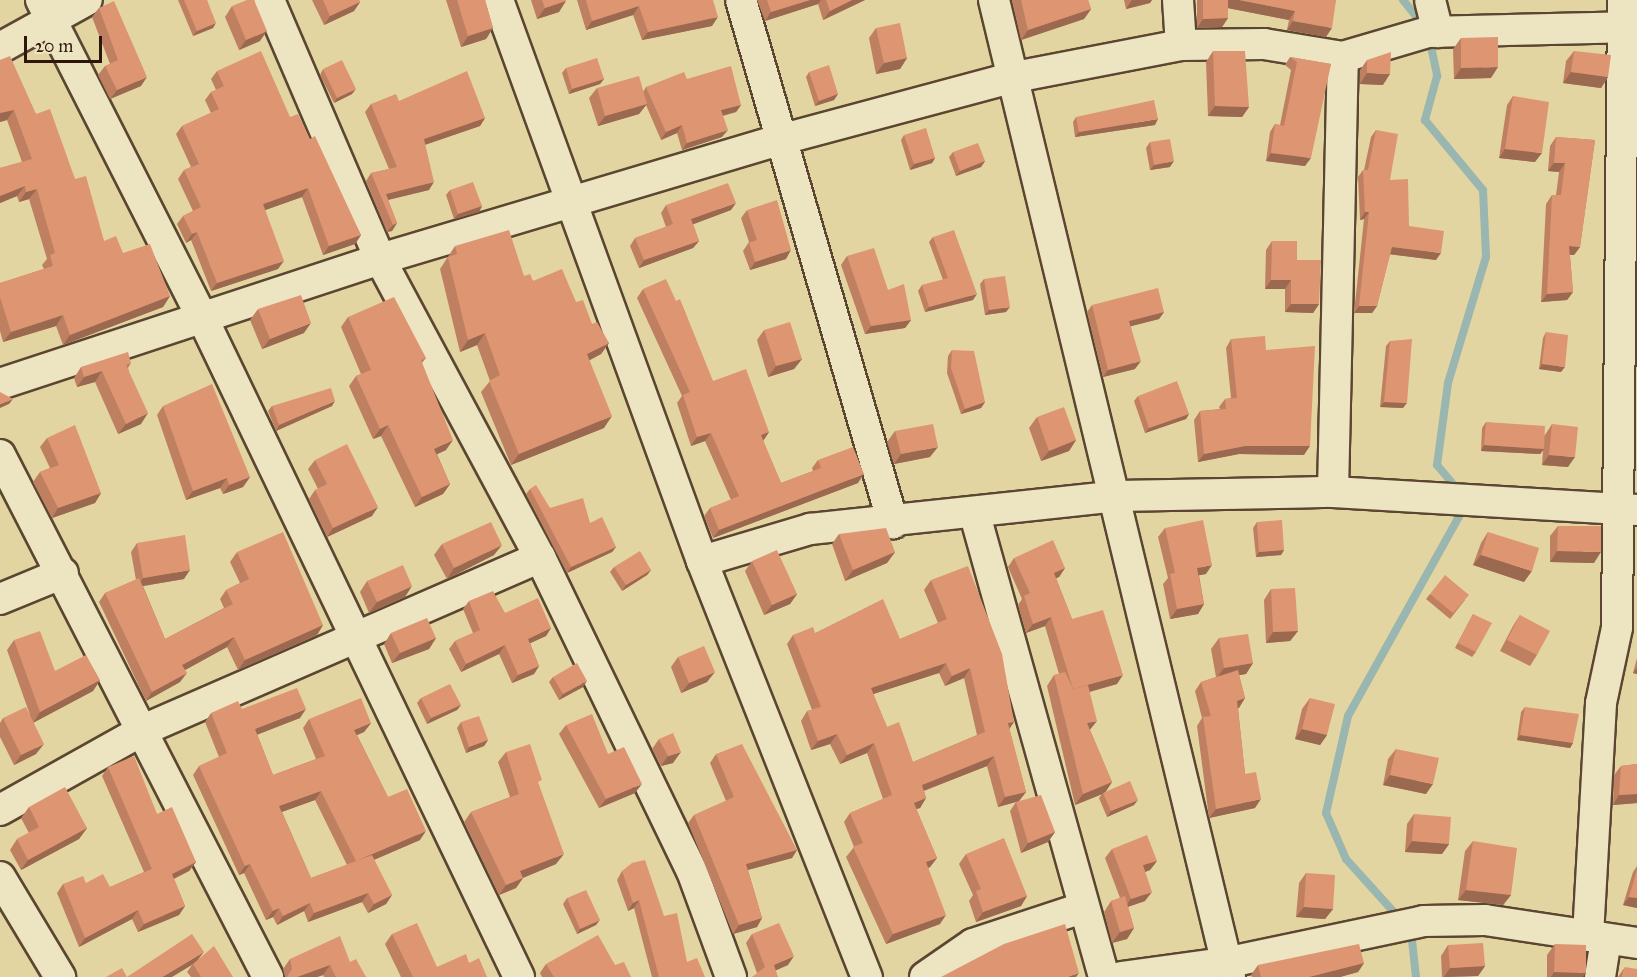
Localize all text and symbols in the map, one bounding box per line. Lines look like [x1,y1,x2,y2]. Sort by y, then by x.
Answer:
scale bar [27,24,105,62]
text: 20 m [35,35,73,57]

